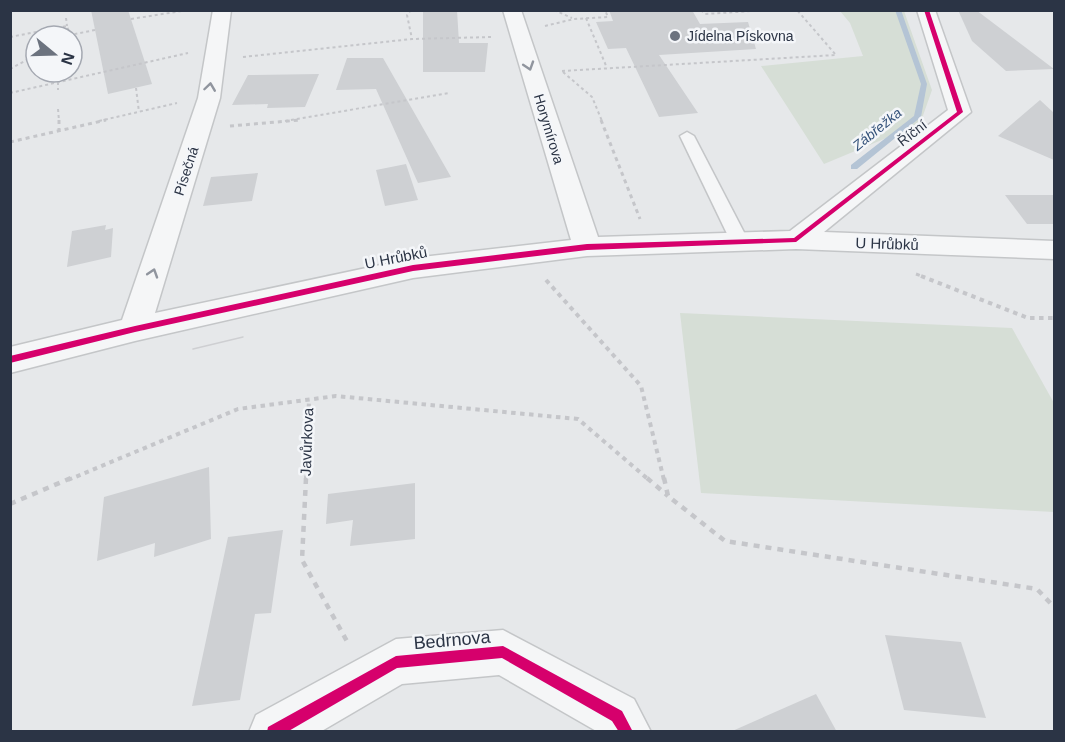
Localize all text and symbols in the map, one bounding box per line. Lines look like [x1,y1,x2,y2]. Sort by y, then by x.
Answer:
north arrow [24,24,84,84]
place label: Jídelna Pískovna [687,28,794,44]
marker: Jídelna Pískovna [668,29,682,43]
text: N [58,50,78,67]
one-way arrow [522,60,535,71]
one-way arrow [204,82,216,92]
street label: Horymírova [531,92,567,166]
water label: Zábřežka [849,104,905,154]
street label: Říční [894,117,930,149]
street label: Písečná [171,144,201,198]
street label: U Hrůbků [855,234,919,253]
street label: U Hrůbků [363,243,429,272]
one-way arrow [146,268,158,279]
street label: Javůrkova [297,407,316,476]
street label: Bedrnova [413,627,492,653]

